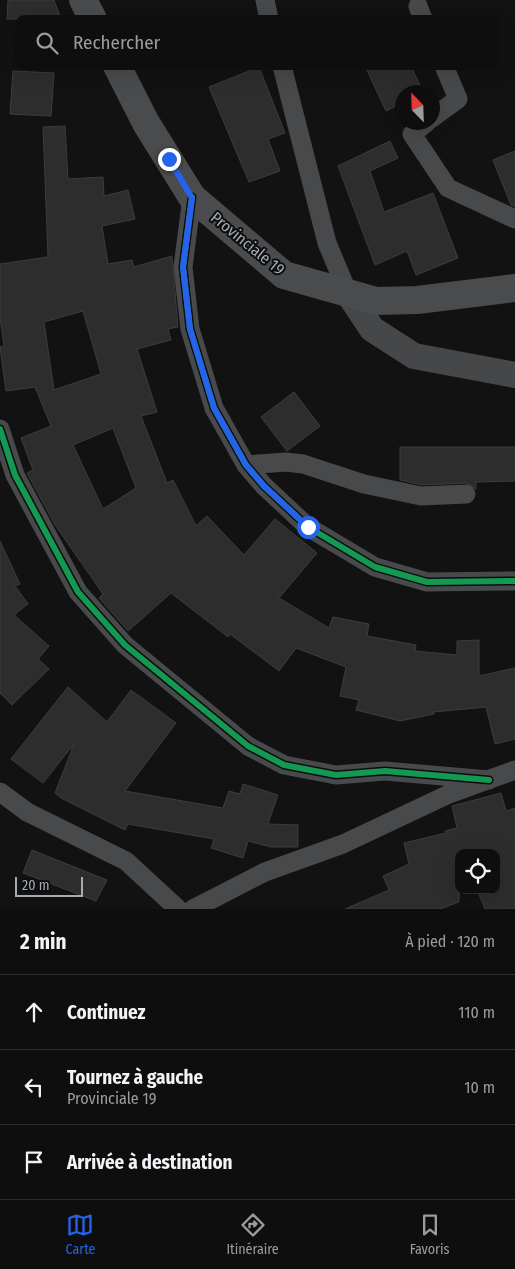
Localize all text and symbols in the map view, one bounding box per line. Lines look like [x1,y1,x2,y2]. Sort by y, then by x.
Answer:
search box [15,15,500,70]
icon: search [33,29,61,57]
text: Rechercher [73,31,160,54]
north arrow [395,85,440,130]
route end [158,148,181,171]
street label: Provinciale 19 [207,208,289,279]
route start [297,516,320,539]
map controls [455,849,500,894]
button: locate [455,849,500,894]
scale bar [15,874,82,897]
text: 20 m [22,877,50,894]
text: 2 min [20,929,67,955]
text: À pied · 120 m [405,932,495,951]
icon: ahead [20,998,48,1026]
text: Continuez [67,1001,146,1024]
text: 110 m [458,1003,495,1022]
text: Tournez à gauche [67,1066,203,1089]
icon: left [20,1073,48,1101]
text: 10 m [464,1078,495,1097]
text: Provinciale 19 [67,1089,157,1108]
icon: arrive [20,1148,48,1176]
text: Arrivée à destination [67,1151,233,1174]
tab: Carte [65,1211,95,1258]
tab: Itinéraire [226,1211,279,1258]
tab: Favoris [410,1211,450,1258]

